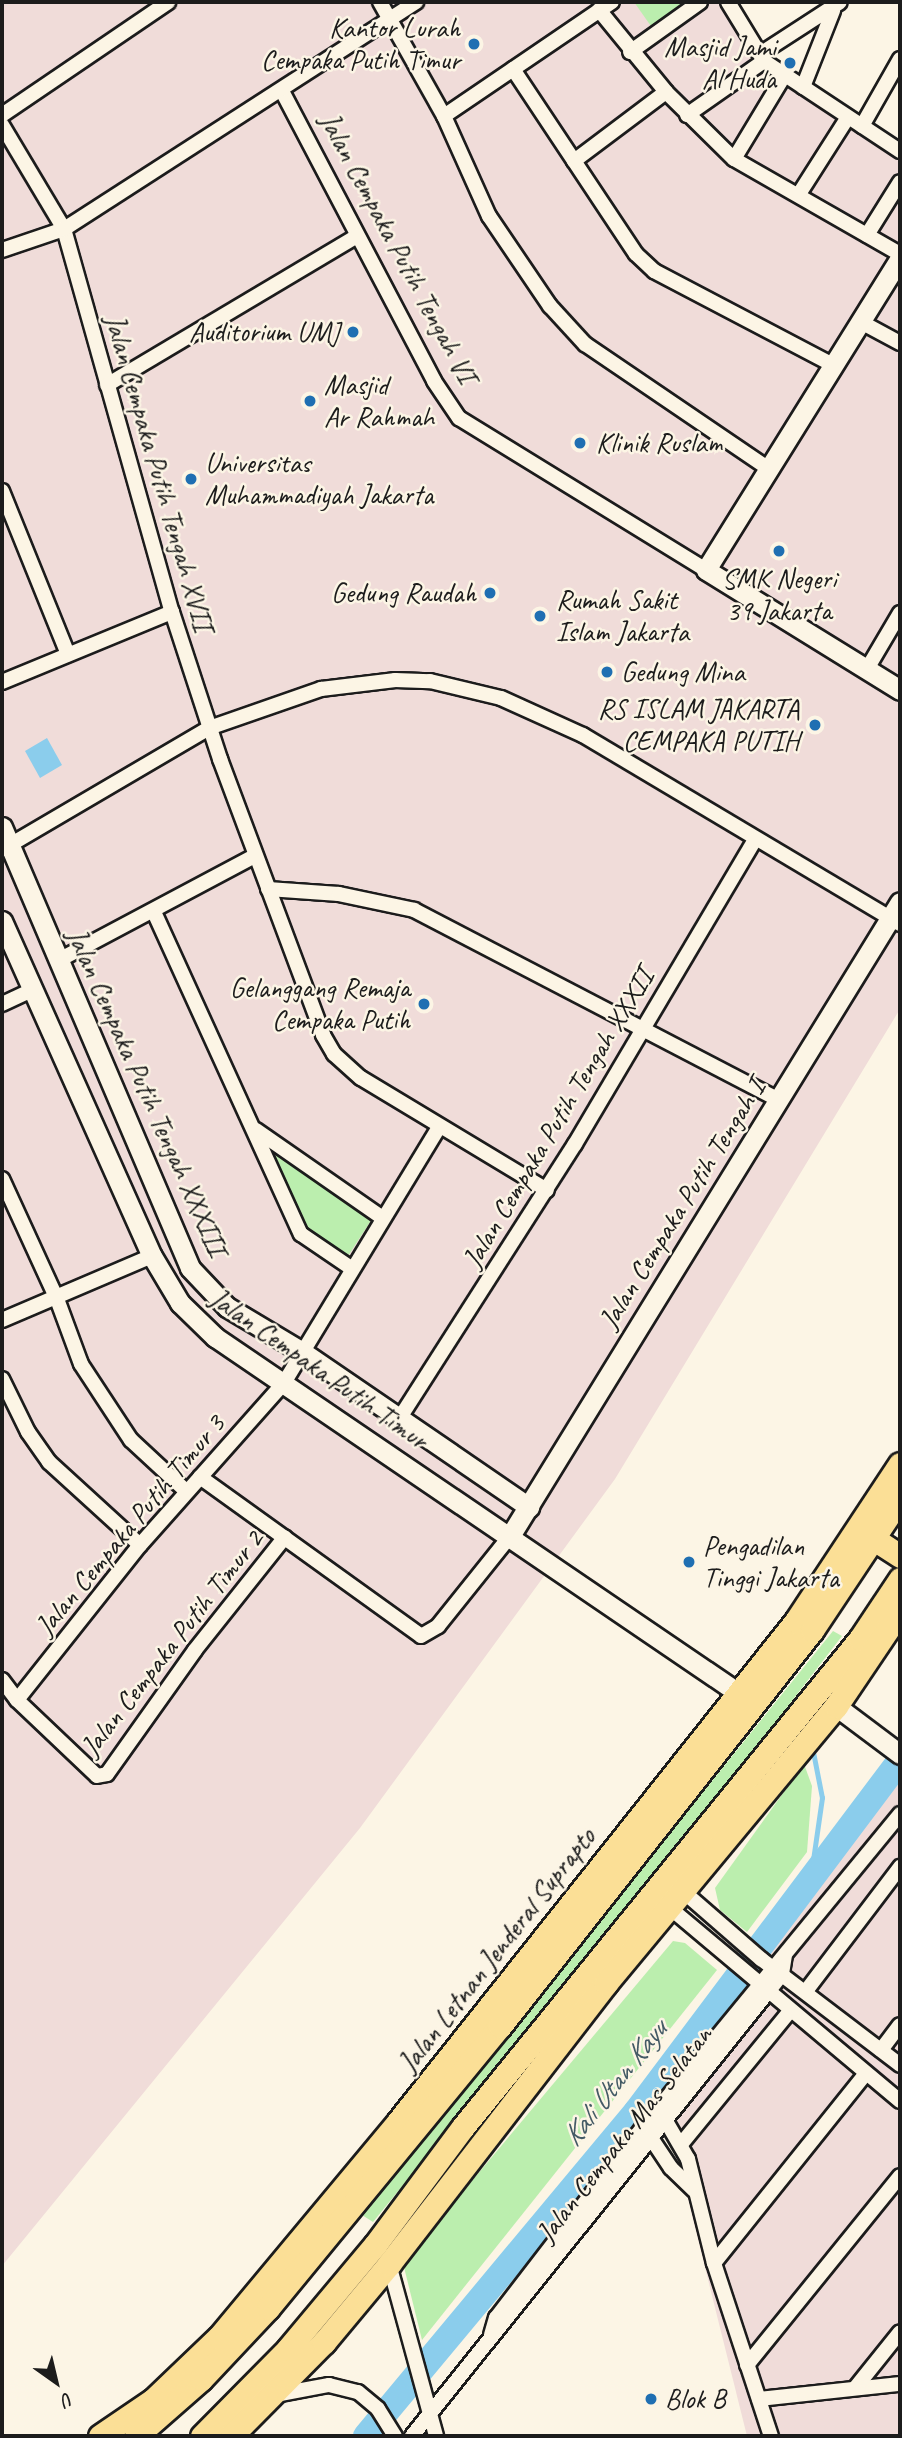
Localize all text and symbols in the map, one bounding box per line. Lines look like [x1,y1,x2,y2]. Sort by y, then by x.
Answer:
place label: Kantor Lurah Cempaka Putih Timur [261,11,460,77]
place label: Masjid Jami Al Huda [664,30,776,96]
marker: Kantor Lurah Cempaka Putih Timur [466,36,482,52]
marker: Masjid Jami Al Huda [782,55,798,71]
street label: Jalan Cempaka Putih Tengah VI [313,108,483,388]
street label: Jalan Cempaka Putih Tengah XVII [98,312,220,634]
place label: Auditorium UMJ [189,315,339,349]
marker: Auditorium UMJ [345,324,361,340]
place label: Masjid Ar Rahmah [324,368,436,434]
marker: Masjid Ar Rahmah [302,393,318,409]
place label: Klinik Ruslam [596,426,721,460]
marker: Klinik Ruslam [570,433,590,453]
place label: Universitas Muhammadiyah Jakarta [205,446,433,512]
marker: Universitas Muhammadiyah Jakarta [183,471,199,487]
marker: SMK Negeri 39 Jakarta [771,543,787,559]
place label: SMK Negeri 39 Jakarta [722,562,836,628]
place label: Gedung Raudah [330,576,476,610]
place label: Rumah Sakit Islam Jakarta [556,583,689,649]
marker: Gedung Raudah [482,585,498,601]
marker: Rumah Sakit Islam Jakarta [530,606,550,626]
place label: Gedung Mina [621,655,744,689]
marker: Gedung Mina [599,664,615,680]
place label: RS ISLAM JAKARTA CEMPAKA PUTIH [598,692,799,758]
marker: RS ISLAM JAKARTA CEMPAKA PUTIH [805,715,825,735]
street label: Jalan Cempaka Putih Tengah XXXIII [60,925,234,1259]
street label: Jalan Cempaka Putih Tengah XXXII [456,964,660,1272]
place label: Gelanggang Remaja Cempaka Putih [230,971,410,1037]
marker: Gelanggang Remaja Cempaka Putih [416,996,432,1012]
street label: Jalan Cempaka Putih Tengah I [592,1074,772,1334]
street label: Jalan Cempaka Putih Timur [205,1282,433,1456]
street label: Jalan Cempaka Putih Timur 3 [29,1409,231,1641]
street label: Jalan Cempaka Putih Timur 2 [74,1525,270,1761]
place label: Pengadilan Tinggi Jakarta [703,1529,838,1595]
marker: Pengadilan Tinggi Jakarta [681,1554,697,1570]
street label: Jalan Letnan Jenderal Suprapto [392,1822,602,2078]
water label: Kali Utan Kayu [553,2012,675,2154]
street label: Jalan Cempaka Mas Selatan [529,2019,719,2249]
north arrow [21,2347,91,2417]
place label: Blok B [665,2382,726,2416]
text: U [57,2387,78,2412]
marker: Blok B [643,2391,659,2407]

